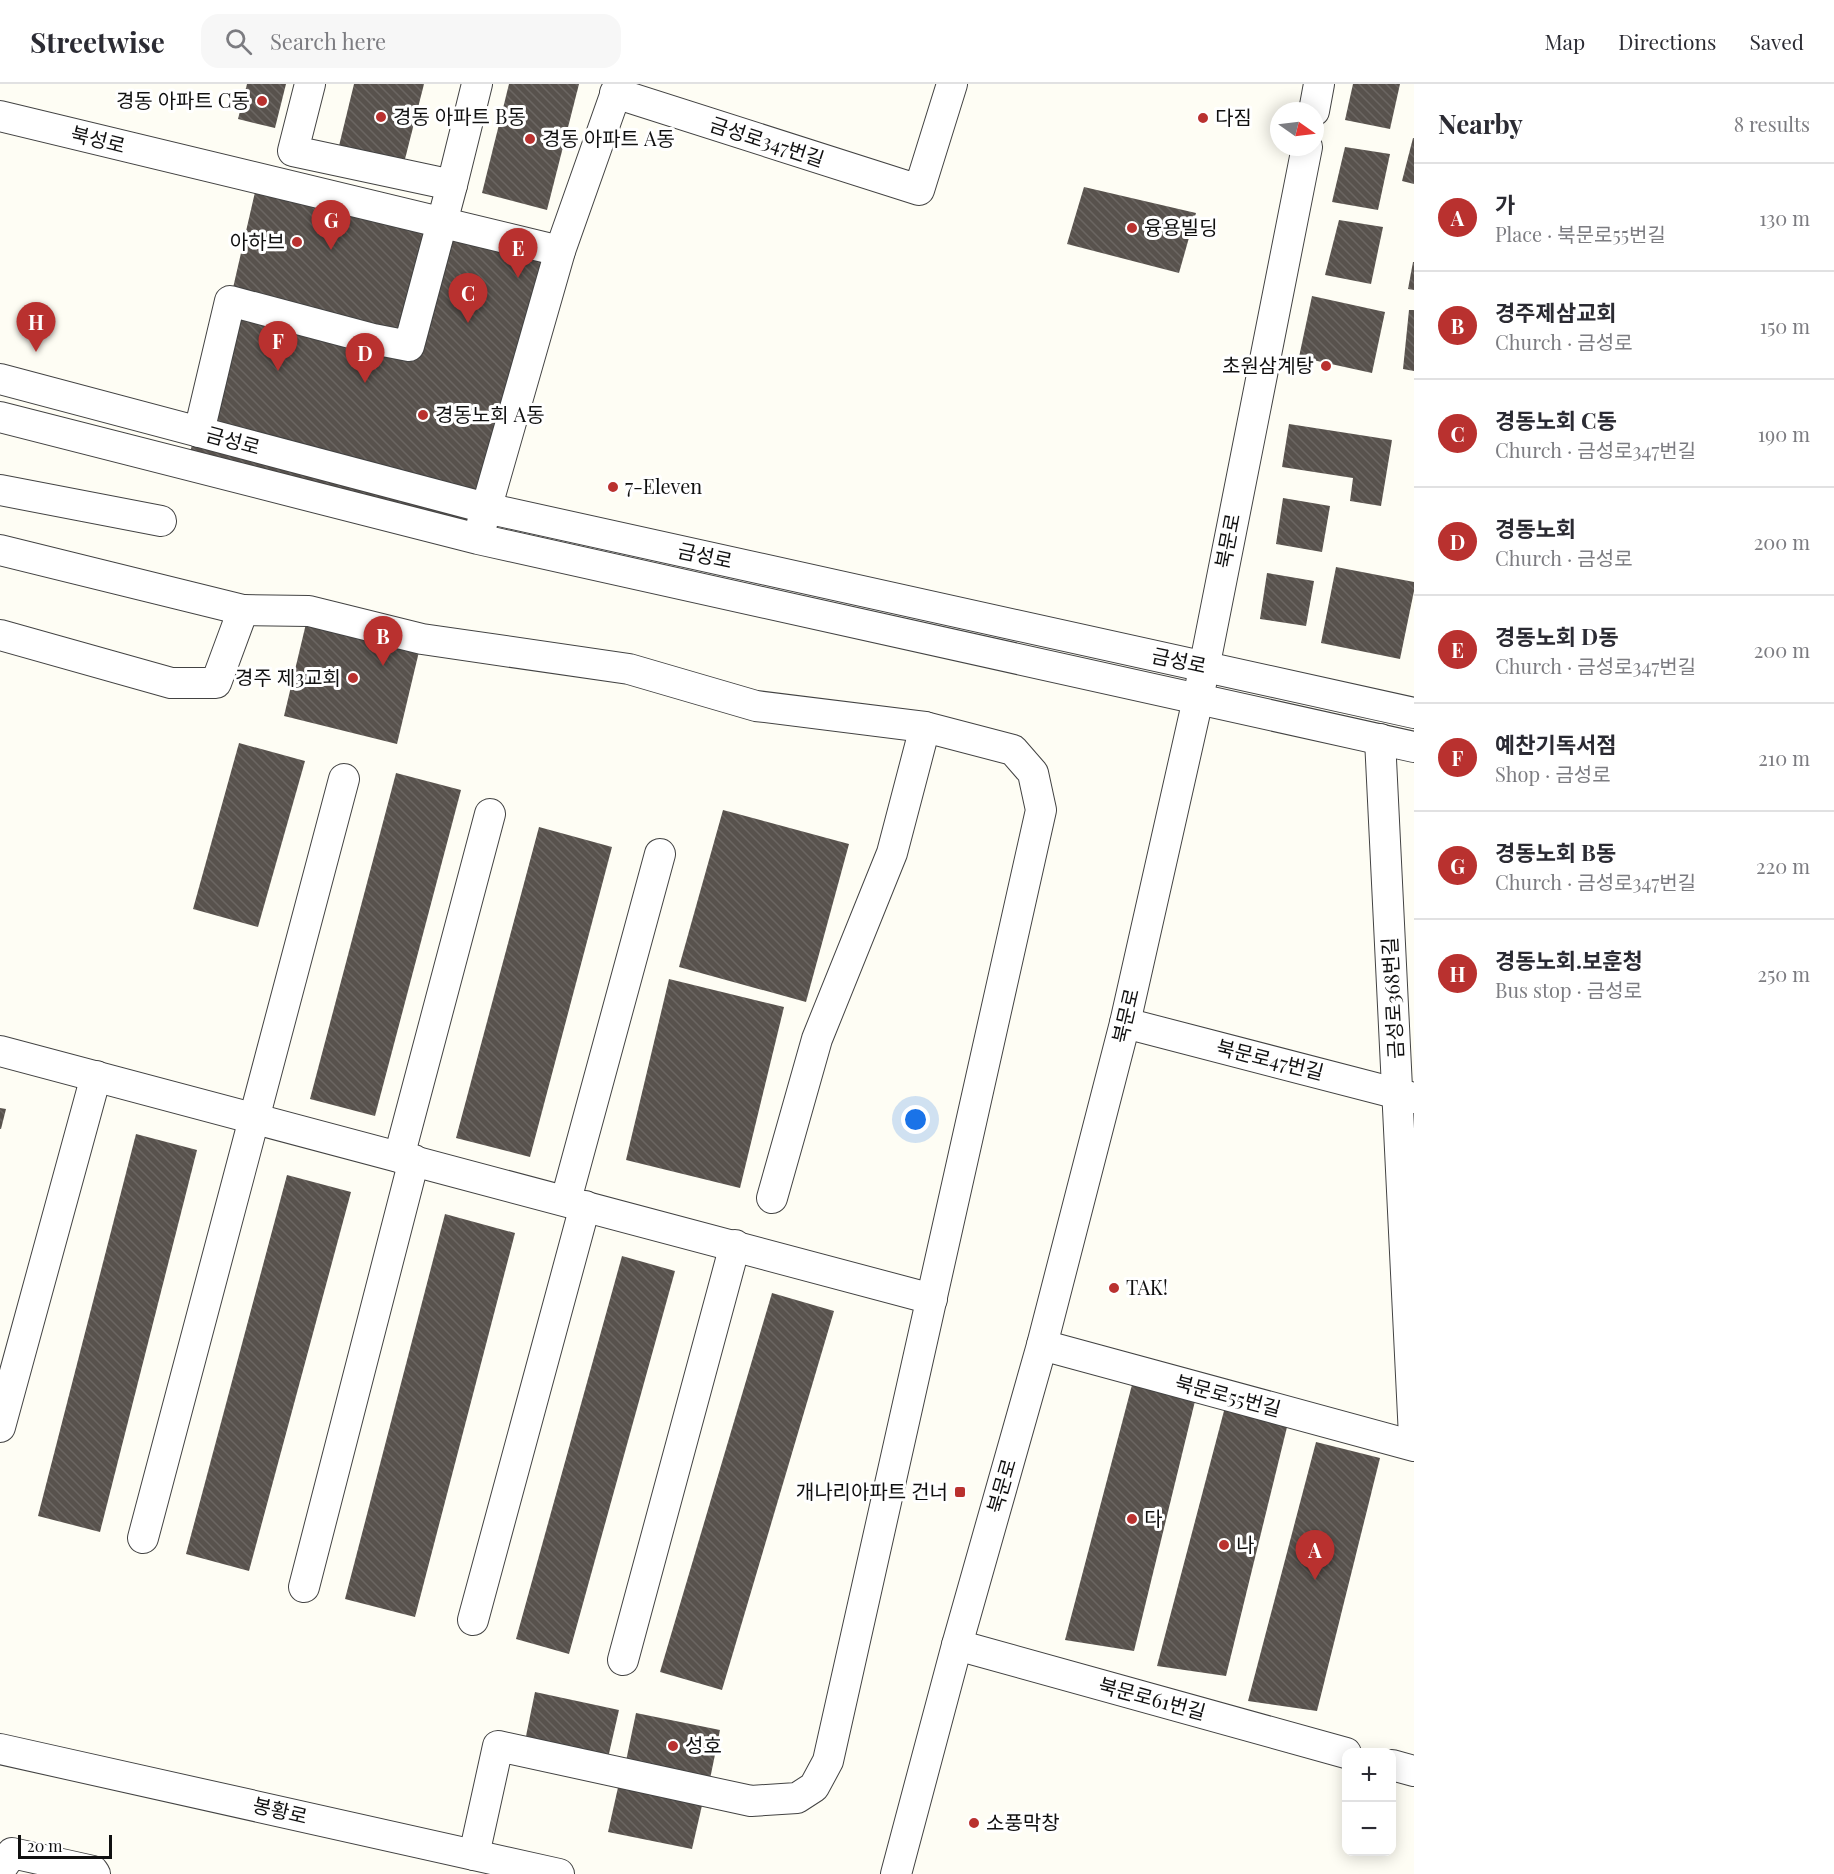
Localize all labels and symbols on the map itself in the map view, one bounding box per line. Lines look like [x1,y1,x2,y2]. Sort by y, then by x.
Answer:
place label: 경동 아파트 C동 [116,86,250,113]
marker: 경동 아파트 C동 [255,94,269,108]
place label: 경동 아파트 B동 [393,102,526,129]
north arrow [1270,102,1324,156]
place label: 다짐 [1215,103,1252,130]
street label: 금성로347번길 [707,109,828,172]
marker: 경동 아파트 B동 [374,110,388,124]
marker: 다짐 [1196,111,1210,125]
street label: 북성로 [68,119,128,158]
place label: 경동 아파트 A동 [542,124,675,151]
marker: 경동 아파트 A동 [523,132,537,146]
pin: G [312,200,350,250]
place label: 융용빌딩 [1144,213,1218,240]
marker: 융용빌딩 [1125,221,1139,235]
place label: 아하브 [230,227,285,254]
pin: E [498,228,538,278]
marker: 아하브 [290,235,304,249]
pin: C [448,274,488,323]
pin: H [16,302,56,352]
pin: F [258,322,298,371]
pin: D [346,334,385,383]
place label: 초원삼계탕 [1222,351,1314,378]
marker: 초원삼계탕 [1319,359,1333,373]
place label: 경동노회 A동 [435,400,545,427]
marker: 경동노회 A동 [416,408,430,422]
street label: 금성로 [203,419,264,460]
place label: 7-Eleven [625,472,702,499]
marker: 7-Eleven [606,480,620,494]
street label: 북문로 [1208,511,1245,570]
street label: 금성로 [676,536,735,573]
pin: B [364,616,403,666]
street label: 금성로 [1150,641,1209,678]
place label: 경주 제3교회 [235,663,341,690]
marker: 경주 제3교회 [346,671,360,685]
street label: 금성로368번길 [1375,937,1408,1060]
street label: 북문로 [1105,986,1144,1046]
street label: 북문로47번길 [1214,1032,1327,1085]
your location [901,1105,930,1134]
place label: TAK! [1126,1273,1168,1300]
marker: TAK! [1107,1281,1121,1295]
street label: 북문로55번길 [1172,1367,1284,1422]
street label: 북문로 [980,1455,1021,1516]
place label: 개나리아파트 건너 [796,1477,948,1504]
marker: 개나리아파트 건너 [953,1485,967,1499]
place label: 다 [1144,1504,1162,1531]
marker: 다 [1125,1512,1139,1526]
place label: 나 [1236,1530,1254,1557]
pin: A [1296,1530,1334,1580]
marker: 나 [1217,1538,1231,1552]
street label: 북문로61번길 [1096,1670,1209,1725]
place label: 성호 [685,1731,722,1758]
marker: 성호 [666,1739,680,1753]
street label: 봉황로 [250,1790,310,1829]
place label: 소풍막창 [986,1808,1060,1835]
marker: 소풍막창 [967,1816,981,1830]
scale bar [18,1832,112,1860]

